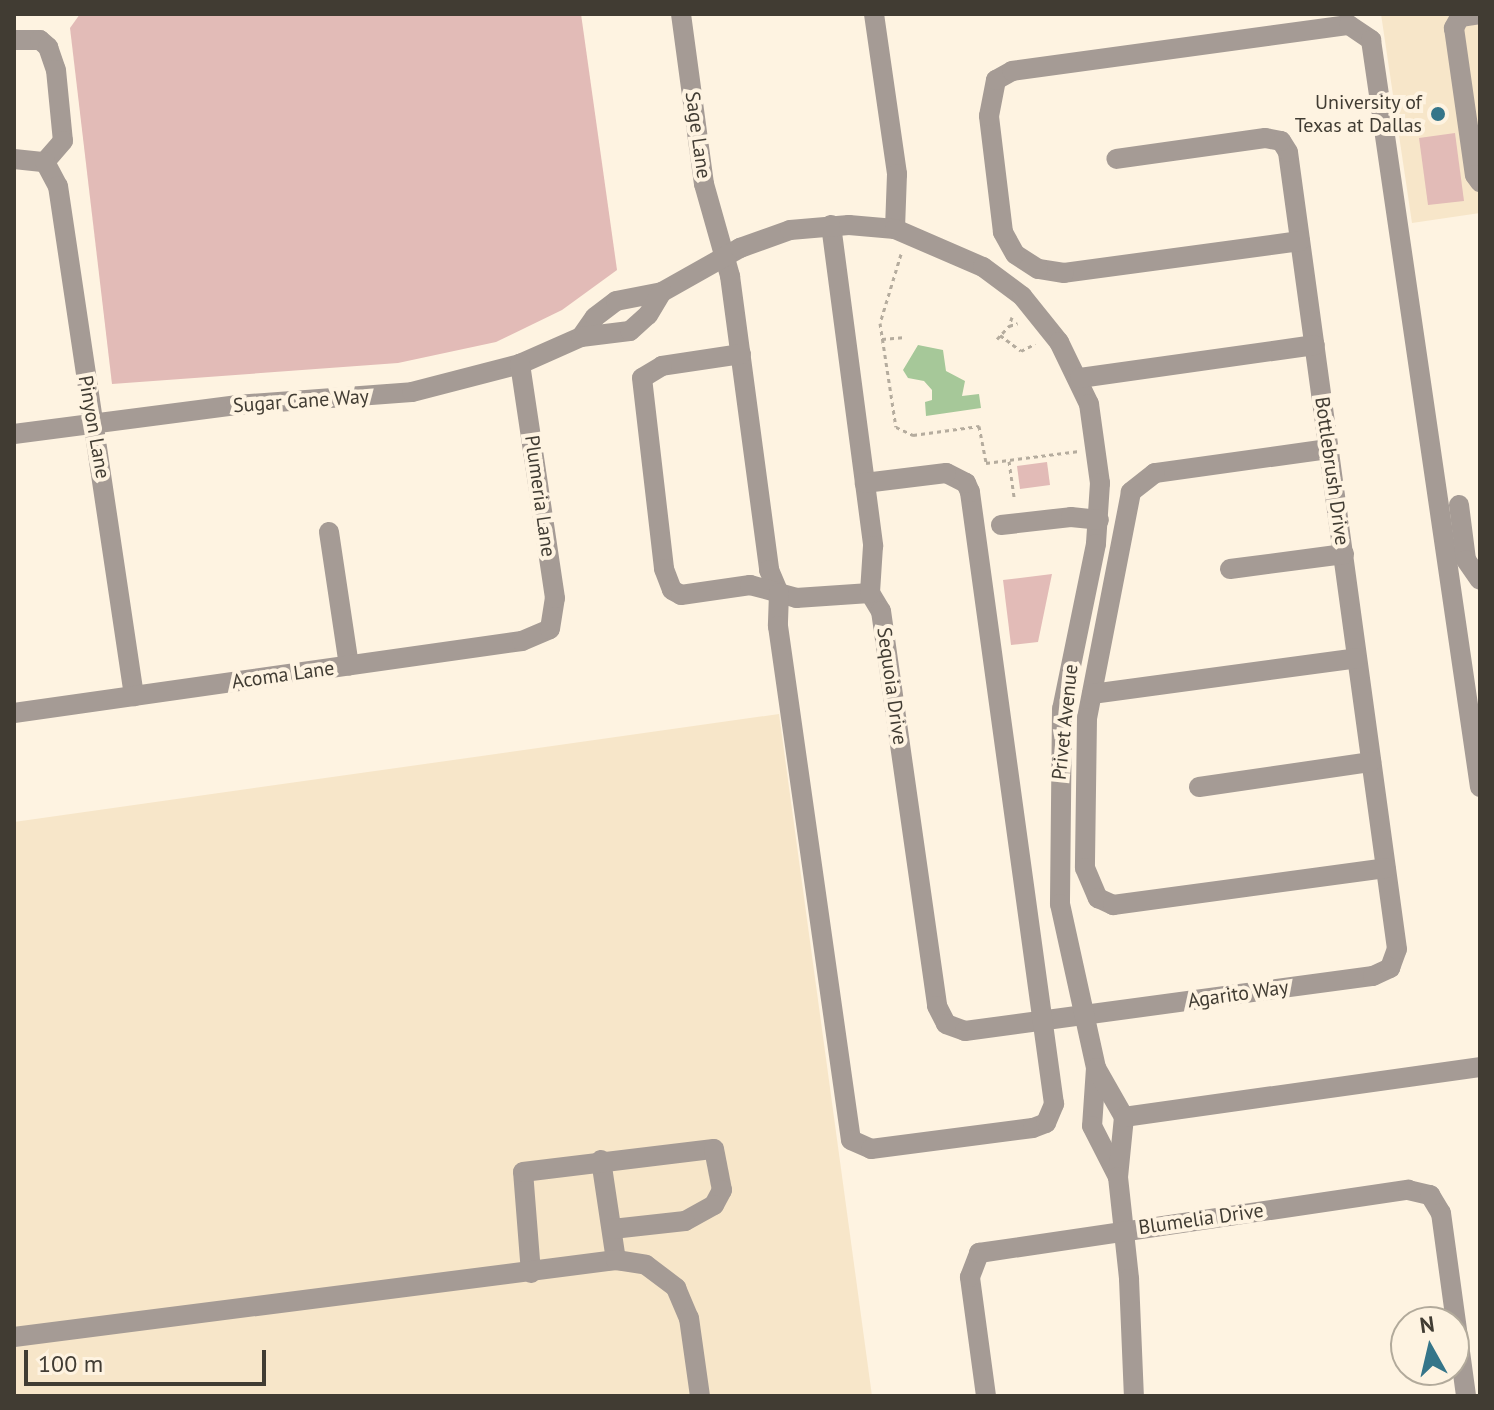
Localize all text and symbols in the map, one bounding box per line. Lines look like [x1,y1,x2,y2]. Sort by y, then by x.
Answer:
street label: Sage Lane [680,90,716,180]
place label: University of Texas at Dallas [1295,90,1422,137]
marker: University of Texas at Dallas [1429,105,1447,123]
street label: Pinyon Lane [73,373,115,481]
street label: Sugar Cane Way [232,384,370,418]
street label: Bottlebrush Drive [1310,395,1354,547]
street label: Plumeria Lane [520,434,560,558]
street label: Sequoia Drive [872,626,912,746]
street label: Acoma Lane [230,656,336,694]
street label: Privet Avenue [1047,663,1083,781]
street label: Agarito Way [1186,975,1290,1013]
street label: Blumelia Drive [1137,1198,1265,1240]
north arrow [1390,1306,1470,1386]
text: N [1418,1309,1436,1339]
scale bar [28,1334,270,1384]
text: 100 m [38,1348,103,1379]

